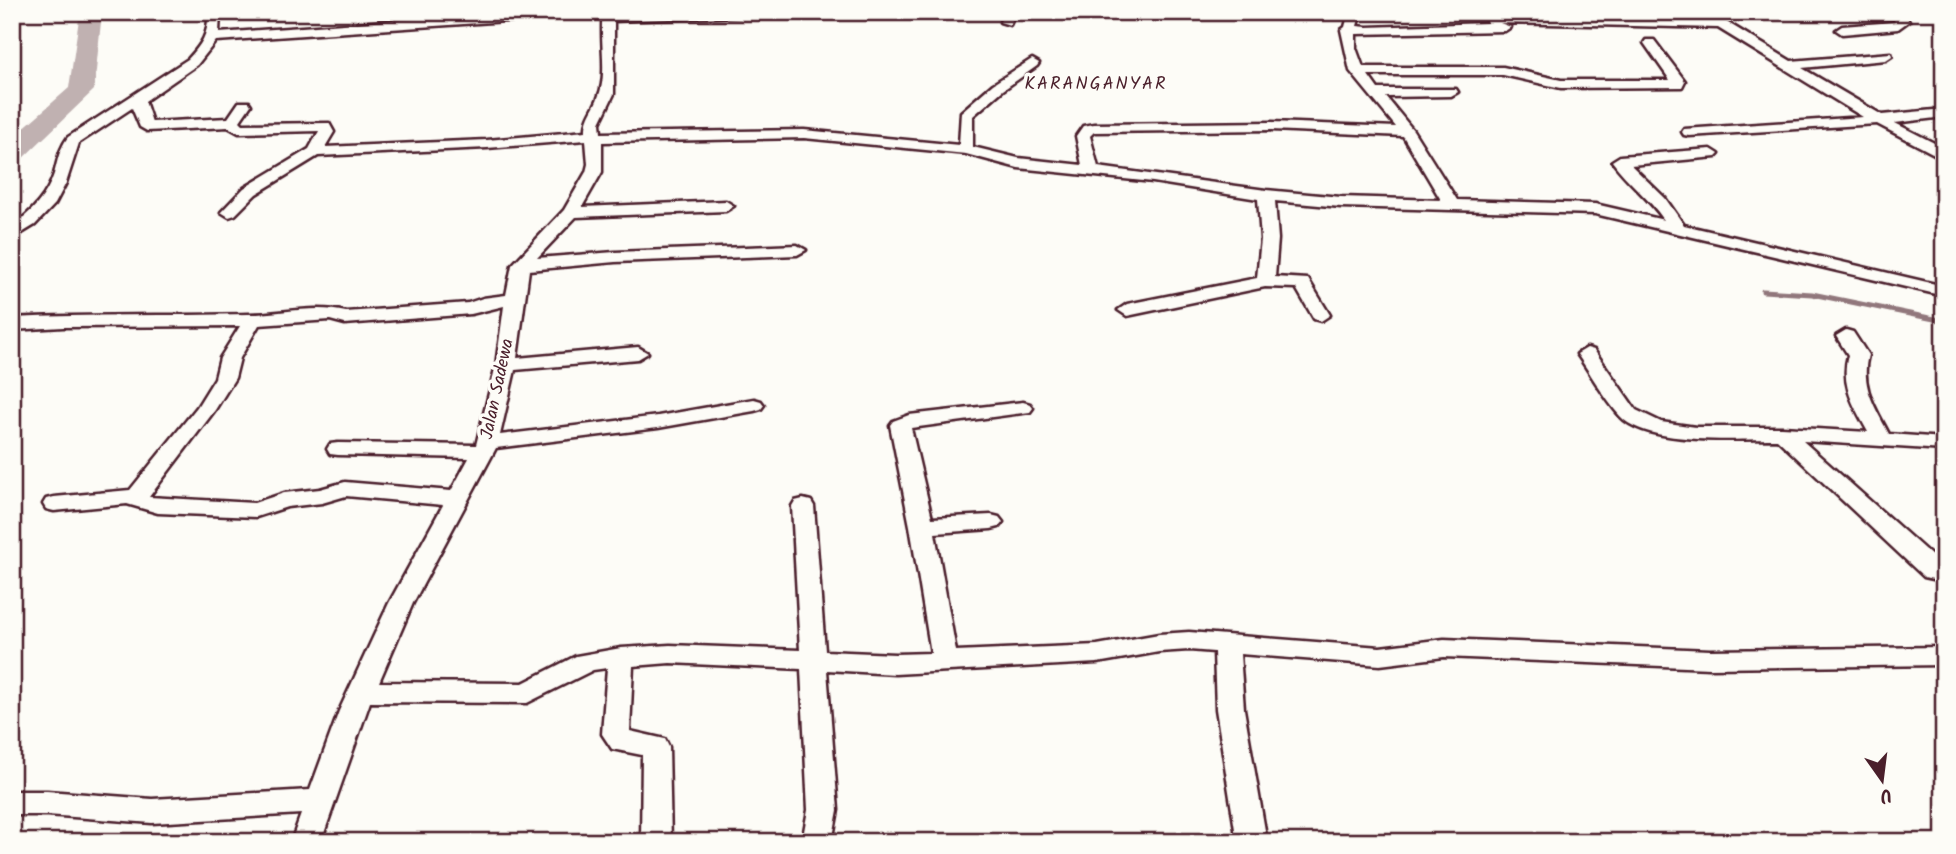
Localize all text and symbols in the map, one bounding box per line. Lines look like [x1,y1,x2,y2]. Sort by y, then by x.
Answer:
district label: KARANGANYAR [1024,70,1168,99]
street label: Jalan Sadewa [473,336,523,442]
north arrow [1848,746,1918,816]
text: U [1876,779,1895,811]

